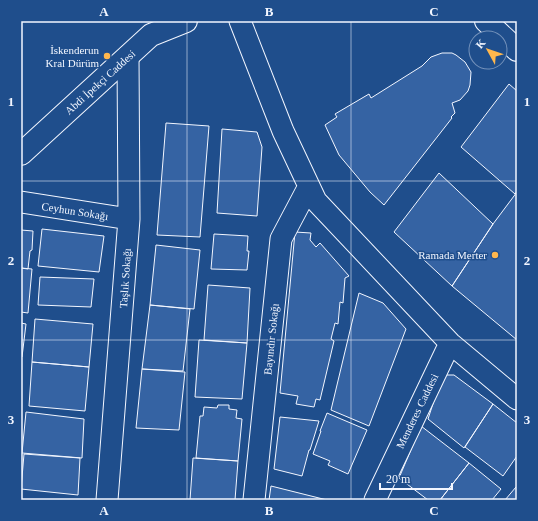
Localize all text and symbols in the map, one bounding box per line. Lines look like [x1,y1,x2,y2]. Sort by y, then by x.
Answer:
text: A [99,4,109,19]
text: B [265,4,274,19]
text: C [429,4,439,19]
north arrow [468,30,508,70]
text: K [473,36,488,51]
place label: İskenderun Kral Dürüm [46,44,99,69]
street label: Abdi İpekçi Caddesi [62,47,138,117]
marker: İskenderun Kral Dürüm [102,51,112,61]
text: 1 [8,94,14,109]
text: 1 [524,94,530,109]
street label: Ceyhun Sokağı [41,200,109,222]
street label: Taşlık Sokağı [117,248,133,308]
place label: Ramada Merter [418,249,487,261]
marker: Ramada Merter [490,250,500,260]
text: 2 [8,253,14,268]
text: 2 [524,253,530,268]
street label: Bayındır Sokağı [261,303,281,375]
street label: Menderes Caddesi [394,372,440,450]
text: 3 [8,412,15,427]
text: 3 [524,412,531,427]
scale bar [380,465,452,491]
text: 20 m [386,472,411,486]
text: A [99,503,109,518]
text: B [265,503,274,518]
text: C [429,503,439,518]

